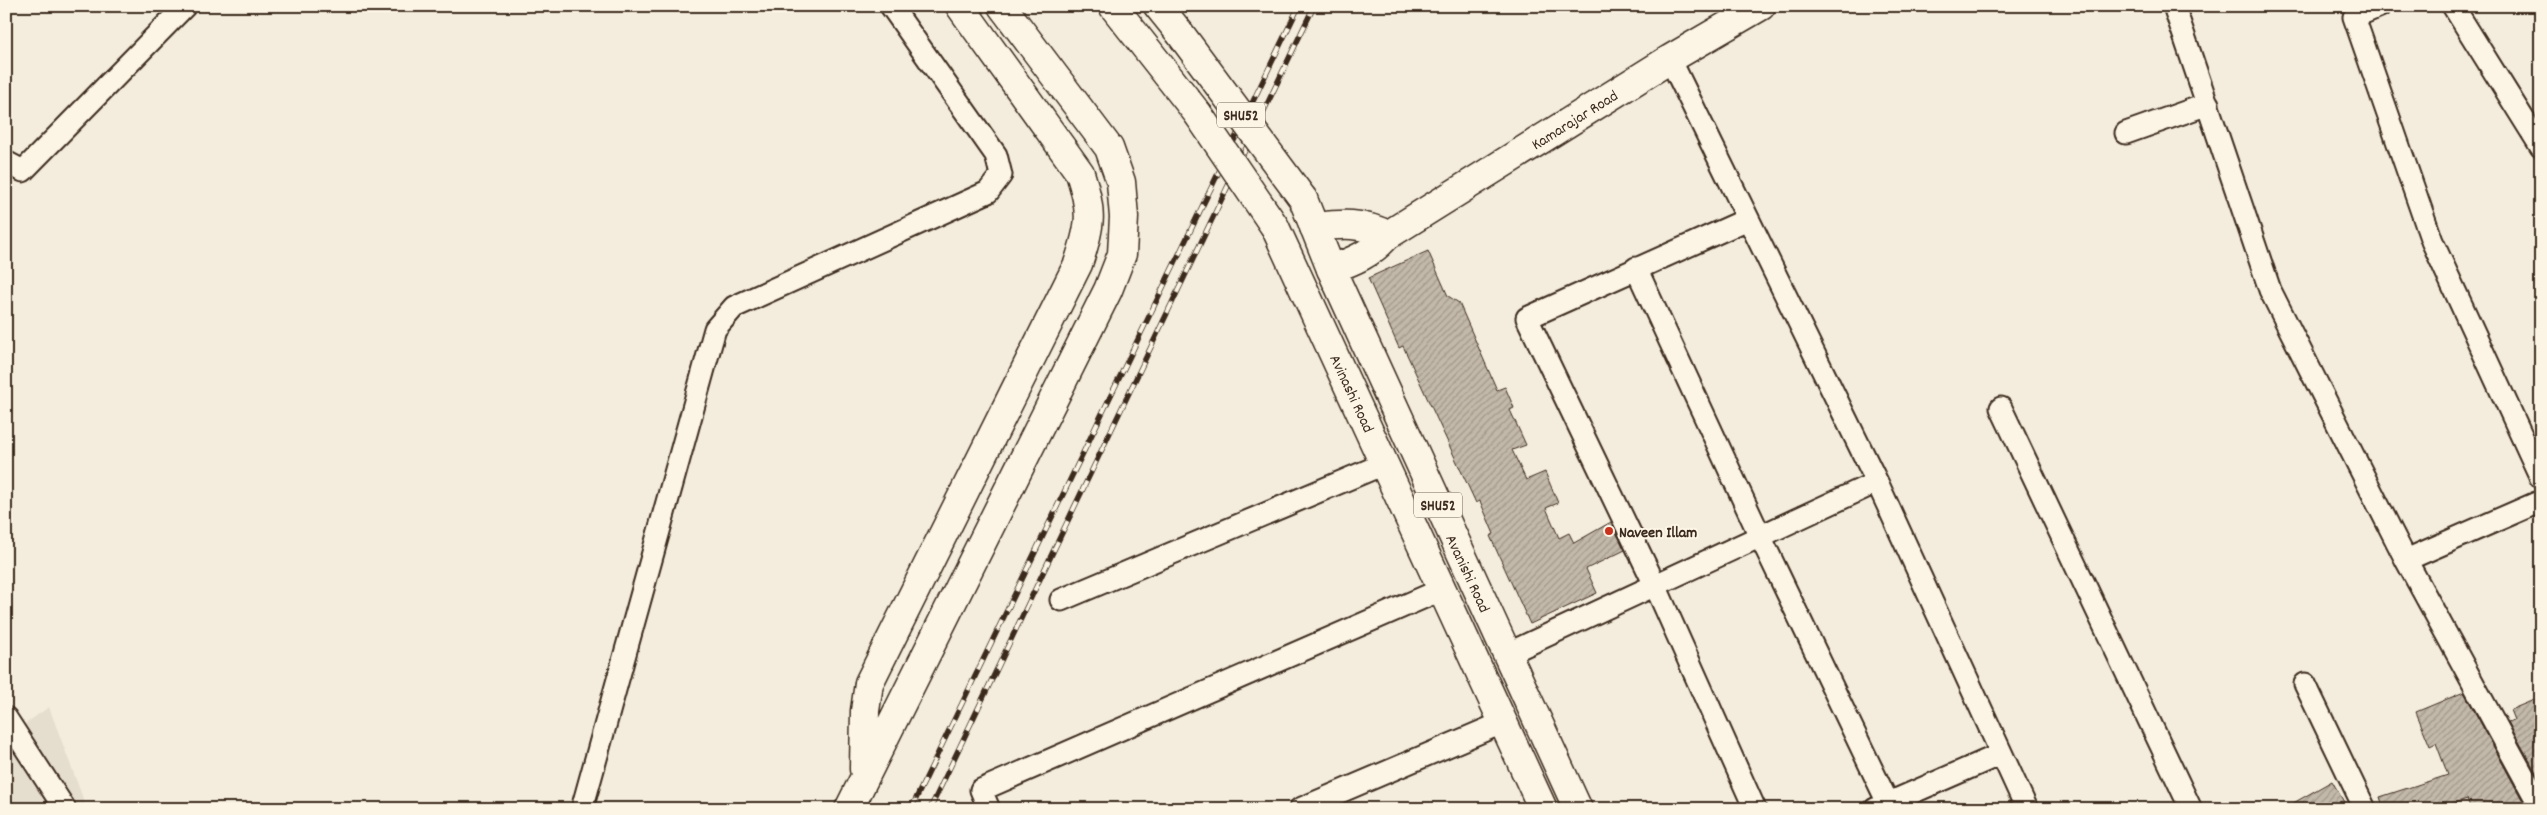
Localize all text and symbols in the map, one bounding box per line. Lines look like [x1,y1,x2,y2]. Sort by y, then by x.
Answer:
street label: Kamarajar Road [1528,85,1623,157]
road number: SHU52 [1217,102,1265,128]
street label: Avinashi Road [1323,351,1379,437]
road number: SHU52 [1414,492,1462,518]
place label: Naveen Illam [1619,522,1697,545]
marker: Naveen Illam [1603,525,1615,537]
street label: Avanishi Road [1439,531,1495,617]

